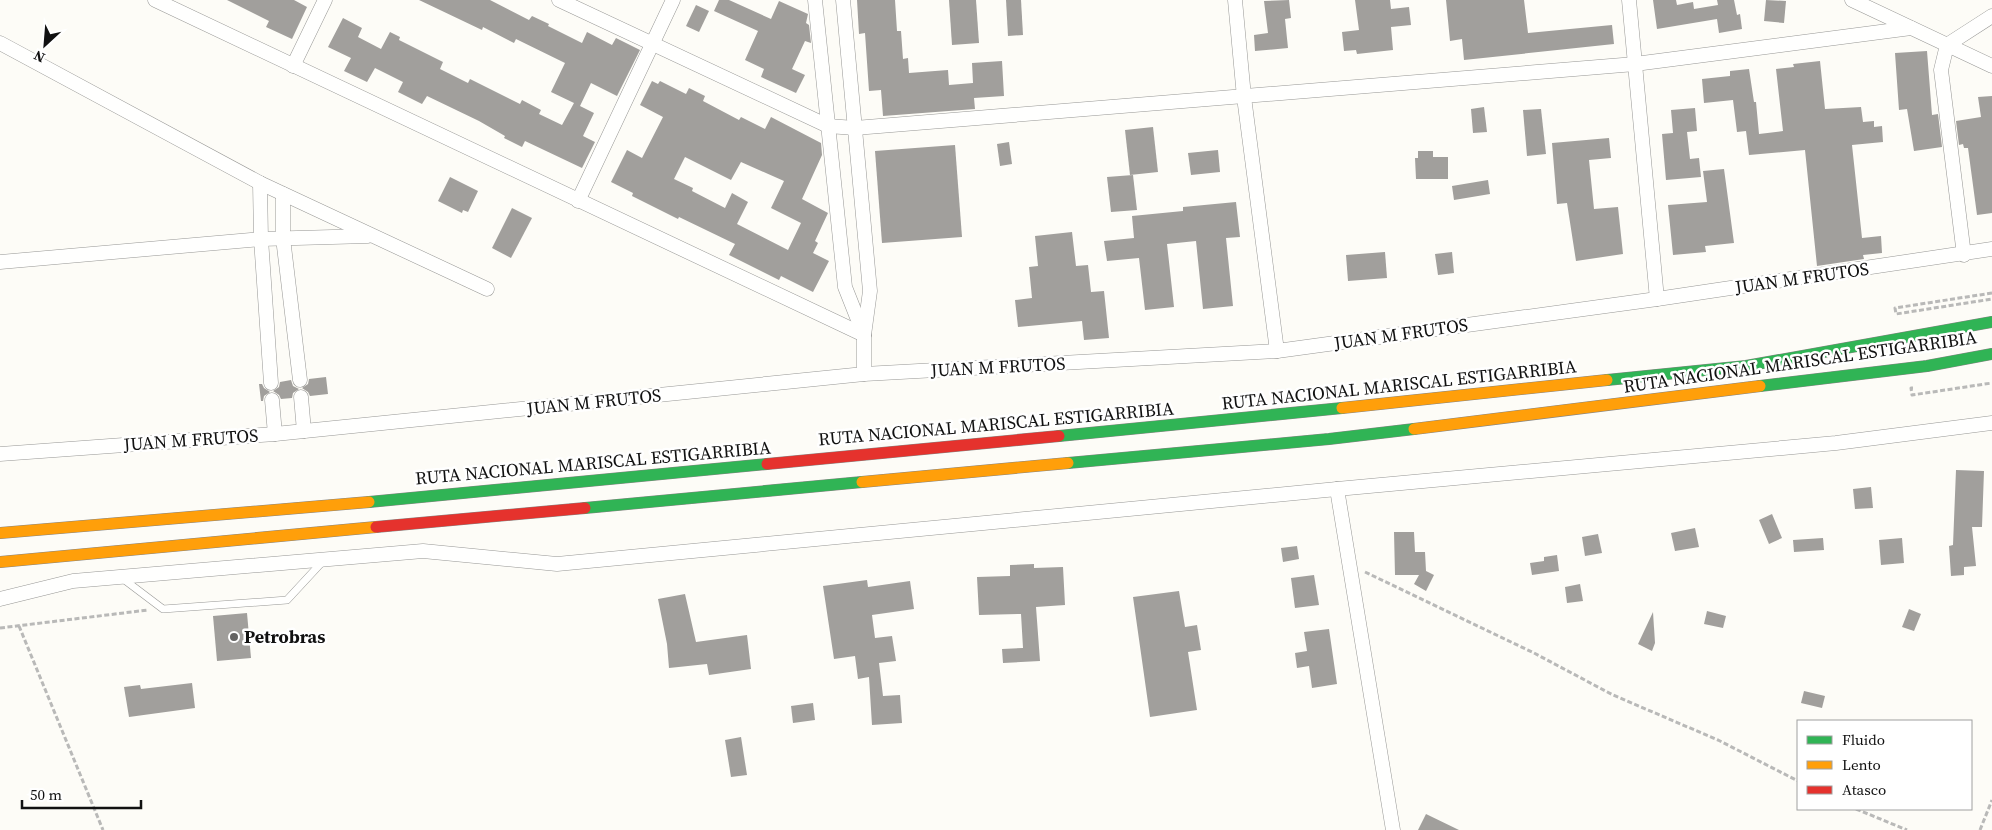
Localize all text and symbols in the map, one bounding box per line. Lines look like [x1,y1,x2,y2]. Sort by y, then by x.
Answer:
north arrow [20,20,70,70]
text: N [30,45,48,68]
street label: JUAN M FRUTOS [1732,256,1870,299]
street label: JUAN M FRUTOS [1331,312,1469,355]
street label: RUTA NACIONAL MARISCAL ESTIGARRIBIA [1621,324,1978,399]
street label: JUAN M FRUTOS [929,350,1066,383]
street label: RUTA NACIONAL MARISCAL ESTIGARRIBIA [1220,353,1578,416]
street label: JUAN M FRUTOS [525,382,662,421]
street label: RUTA NACIONAL MARISCAL ESTIGARRIBIA [817,395,1175,452]
street label: JUAN M FRUTOS [122,422,259,457]
street label: RUTA NACIONAL MARISCAL ESTIGARRIBIA [414,434,772,491]
place label: Petrobras [244,624,325,649]
marker: Petrobras [228,631,240,643]
legend [1797,720,1972,810]
text: Fluido [1842,729,1885,750]
text: Lento [1842,754,1881,775]
scale bar [22,778,141,810]
text: Atasco [1842,779,1886,800]
text: 50 m [30,784,62,805]

